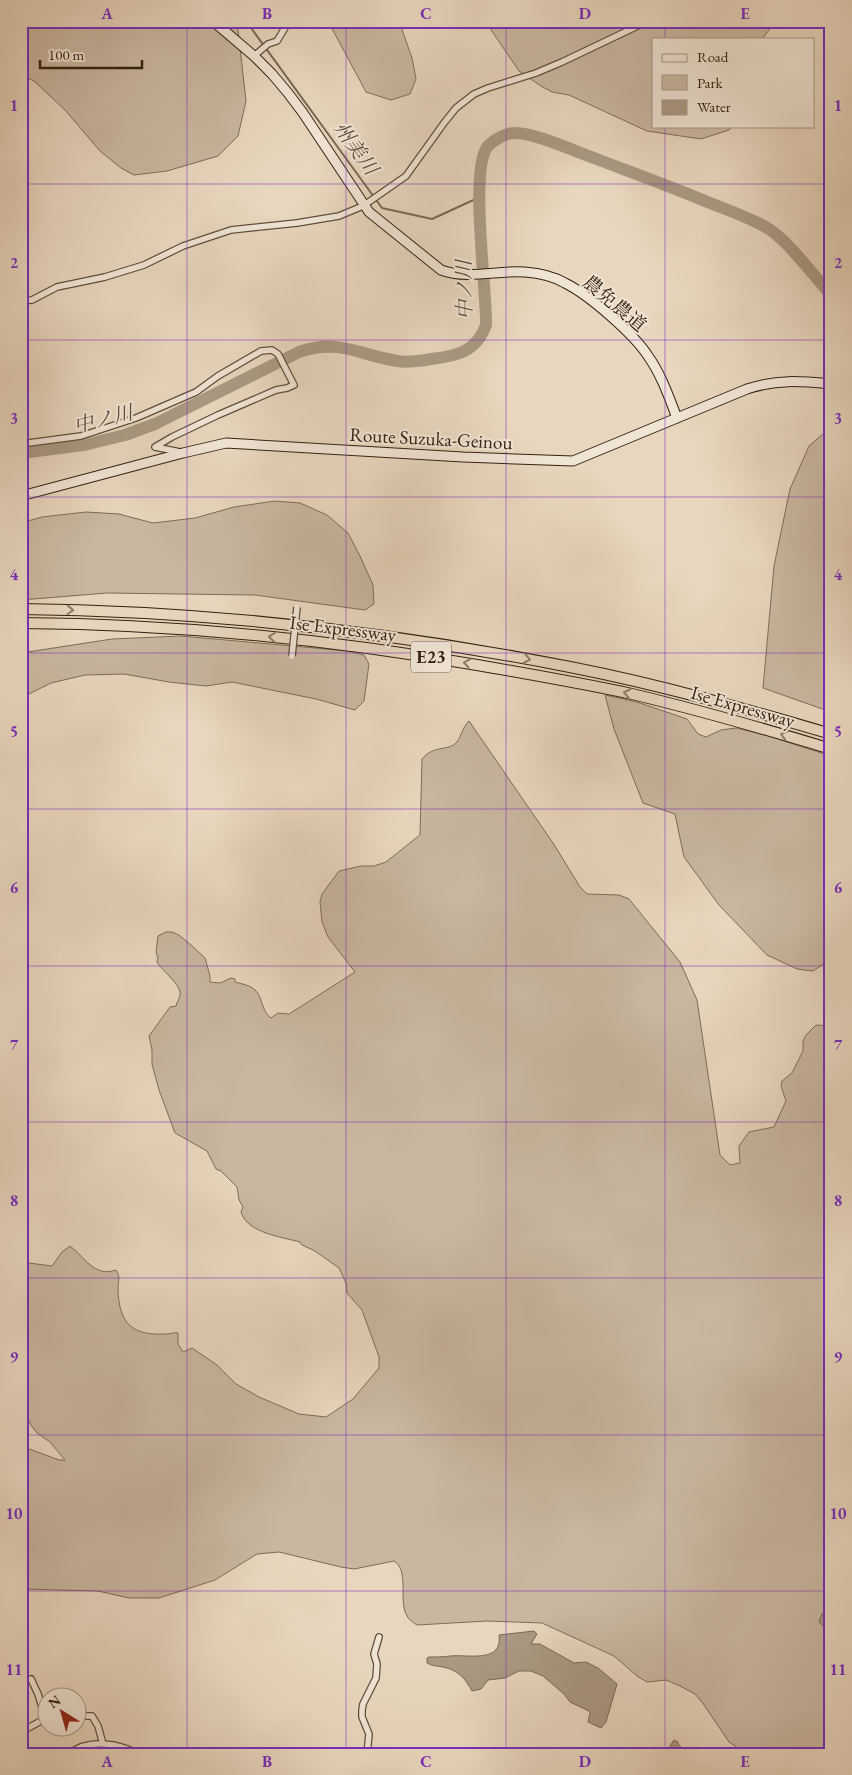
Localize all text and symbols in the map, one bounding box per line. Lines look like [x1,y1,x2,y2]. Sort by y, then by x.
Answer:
text: A [100,3,113,24]
text: B [262,3,272,24]
text: C [420,3,432,24]
text: D [579,3,591,24]
text: E [740,3,750,24]
scale bar [40,38,142,70]
legend [652,38,814,128]
text: 100 m [48,45,85,64]
text: Road [697,47,729,66]
text: Park [697,73,724,92]
text: 1 [10,95,18,116]
text: 1 [834,95,842,116]
text: Water [697,97,731,116]
water label: 州美川 [328,116,385,182]
text: 2 [10,252,19,273]
text: 2 [834,252,843,273]
water label: 中ノ川 [450,258,478,320]
street label: 農免農道 [578,269,652,337]
water label: 中ノ川 [71,399,137,439]
text: 3 [10,408,18,429]
text: 3 [834,408,842,429]
street label: Route Suzuka-Geinou [349,422,513,455]
text: 4 [10,564,19,585]
text: 4 [834,564,843,585]
one-way arrow [66,605,74,615]
street label: Ise Expressway [288,610,398,648]
one-way arrow [267,632,275,643]
road number: E23 [411,642,451,672]
one-way arrow [522,653,531,664]
one-way arrow [463,659,472,669]
street label: Ise Expressway [688,680,798,733]
one-way arrow [623,689,631,699]
text: 5 [10,721,18,742]
text: 5 [834,721,842,742]
one-way arrow [780,730,788,741]
text: 6 [10,877,19,898]
text: 6 [834,877,843,898]
text: 7 [10,1034,19,1055]
text: 7 [834,1034,843,1055]
text: 8 [10,1190,18,1211]
text: 8 [834,1190,842,1211]
text: 9 [10,1346,19,1367]
text: 9 [834,1346,843,1367]
text: 10 [6,1503,23,1524]
text: 10 [830,1503,847,1524]
text: 11 [6,1659,22,1680]
text: 11 [830,1659,846,1680]
north arrow [38,1688,88,1738]
text: N [44,1691,65,1712]
text: A [100,1751,113,1772]
text: B [262,1751,272,1772]
text: C [420,1751,432,1772]
text: D [579,1751,591,1772]
text: E [740,1751,750,1772]

